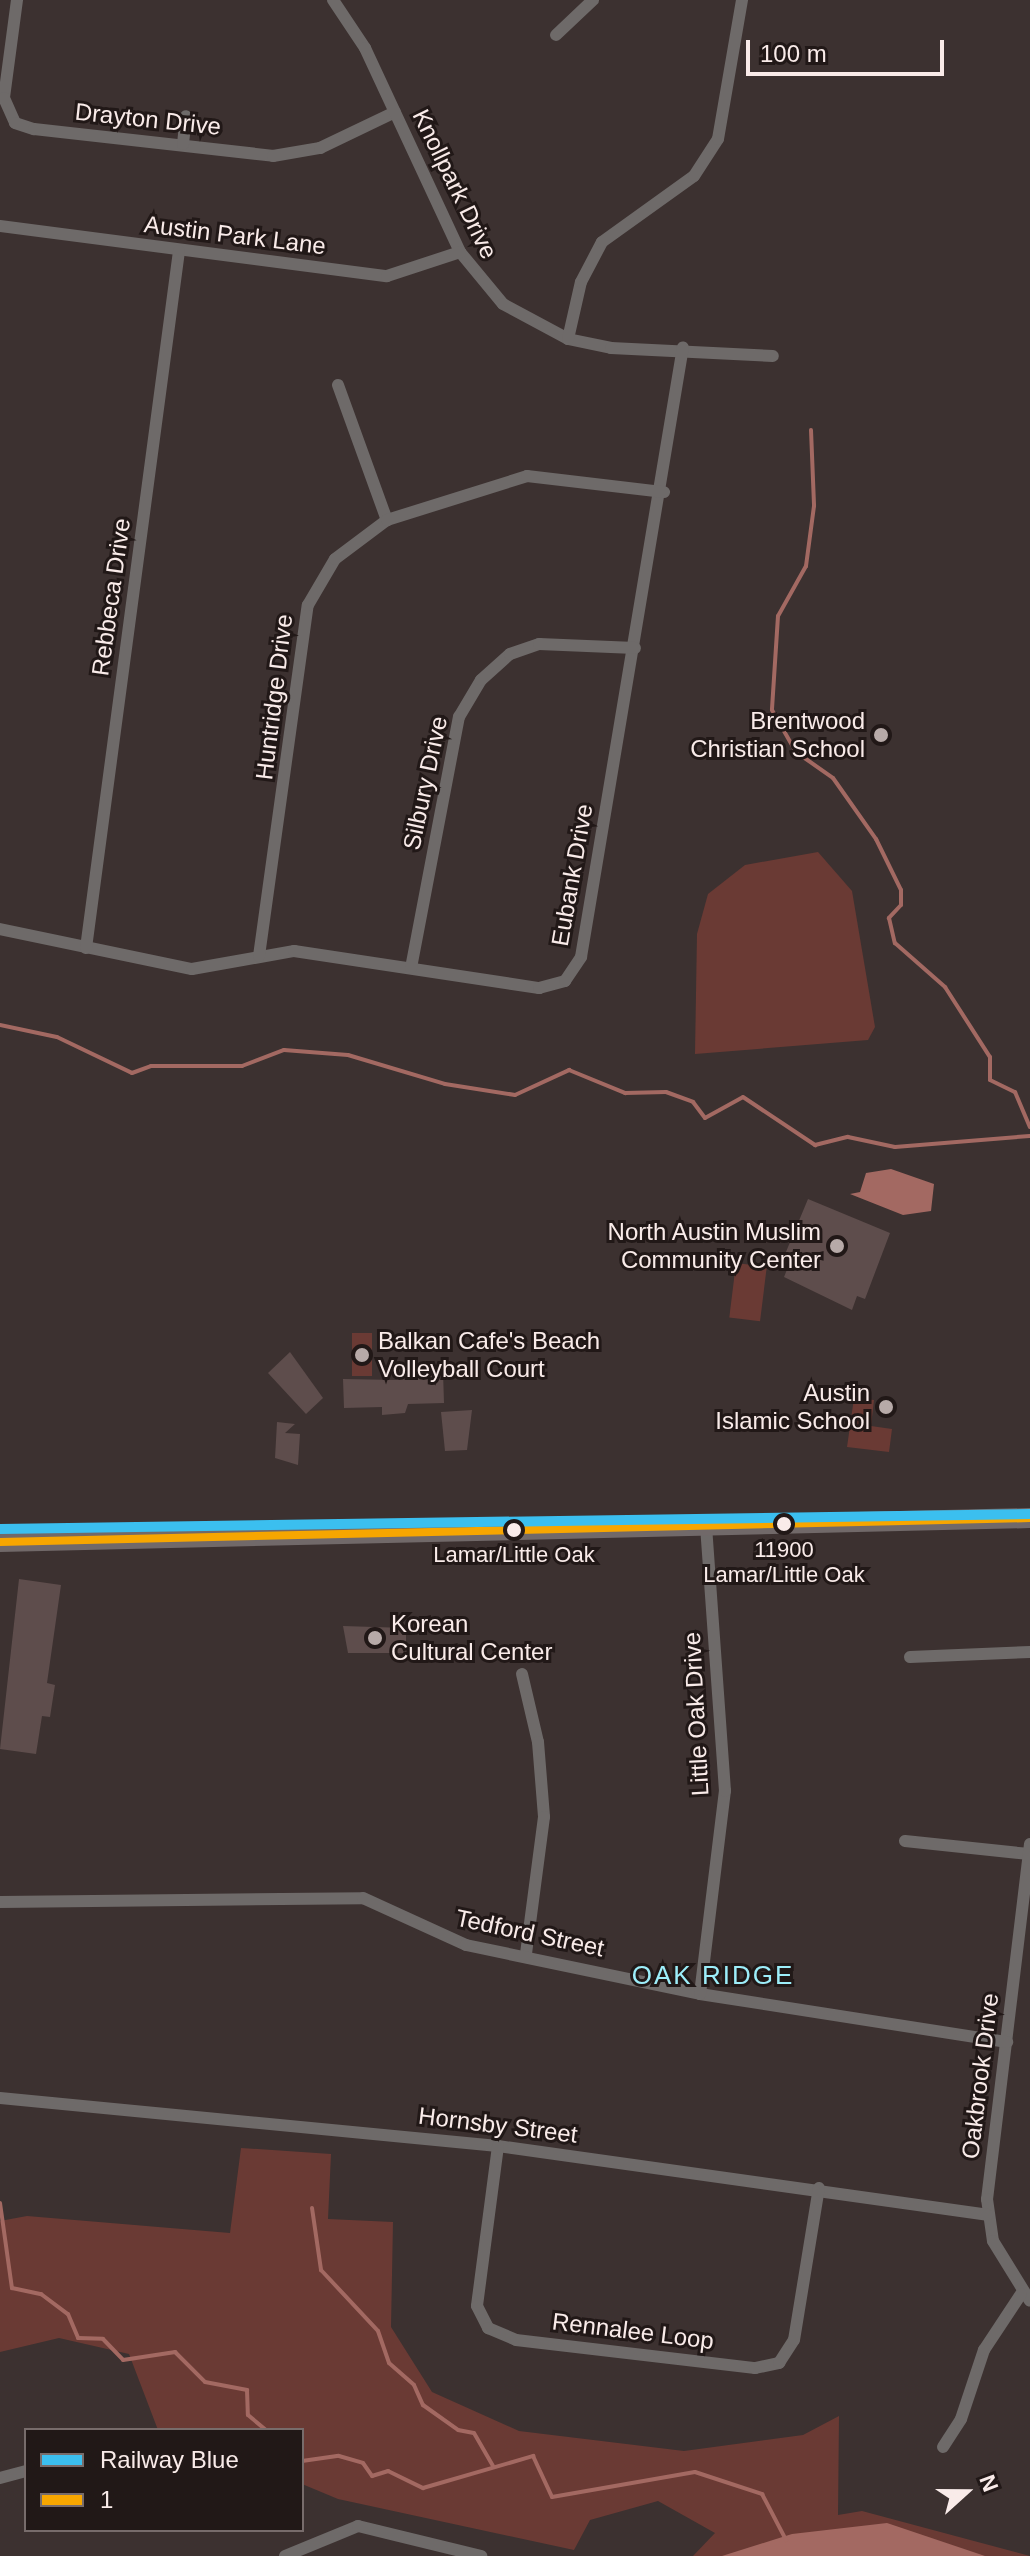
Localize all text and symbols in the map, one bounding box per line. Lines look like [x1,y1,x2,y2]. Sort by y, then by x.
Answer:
scale bar [750,24,948,74]
text: 100 m [760,40,827,67]
street label: Drayton Drive [74,97,222,141]
street label: Knollpark Drive [406,105,504,263]
street label: Austin Park Lane [143,210,327,260]
street label: Rebbeca Drive [86,516,136,678]
street label: Huntridge Drive [250,612,298,782]
place label: Brentwood Christian School [690,707,865,763]
street label: Silbury Drive [397,713,453,853]
marker: Brentwood Christian School [872,726,890,744]
street label: Eubank Drive [545,802,599,948]
place label: North Austin Muslim Community Center [606,1218,821,1274]
marker: North Austin Muslim Community Center [828,1237,846,1255]
place label: Balkan Cafe's Beach Volleyball Court [378,1327,600,1383]
marker: Balkan Cafe's Beach Volleyball Court [353,1346,371,1364]
place label: Austin Islamic School [715,1379,870,1435]
marker: Austin Islamic School [877,1398,895,1416]
marker: 11900 Lamar/Little Oak [776,1516,792,1532]
marker: Lamar/Little Oak [506,1522,522,1538]
place label: 11900 Lamar/Little Oak [703,1536,865,1588]
place label: Lamar/Little Oak [433,1542,595,1568]
place label: Korean Cultural Center [391,1610,552,1666]
marker: Korean Cultural Center [366,1629,384,1647]
street label: Little Oak Drive [677,1631,715,1797]
street label: Tedford Street [453,1903,607,1963]
district label: OAK RIDGE [632,1960,794,1992]
street label: Oakbrook Drive [956,1992,1004,2160]
street label: Hornsby Street [417,2101,579,2149]
street label: Rennalee Loop [550,2307,716,2355]
legend [24,2428,304,2532]
text: Railway Blue [100,2446,239,2473]
north arrow [926,2452,1006,2532]
text: N [974,2471,1003,2495]
text: 1 [100,2486,113,2513]

